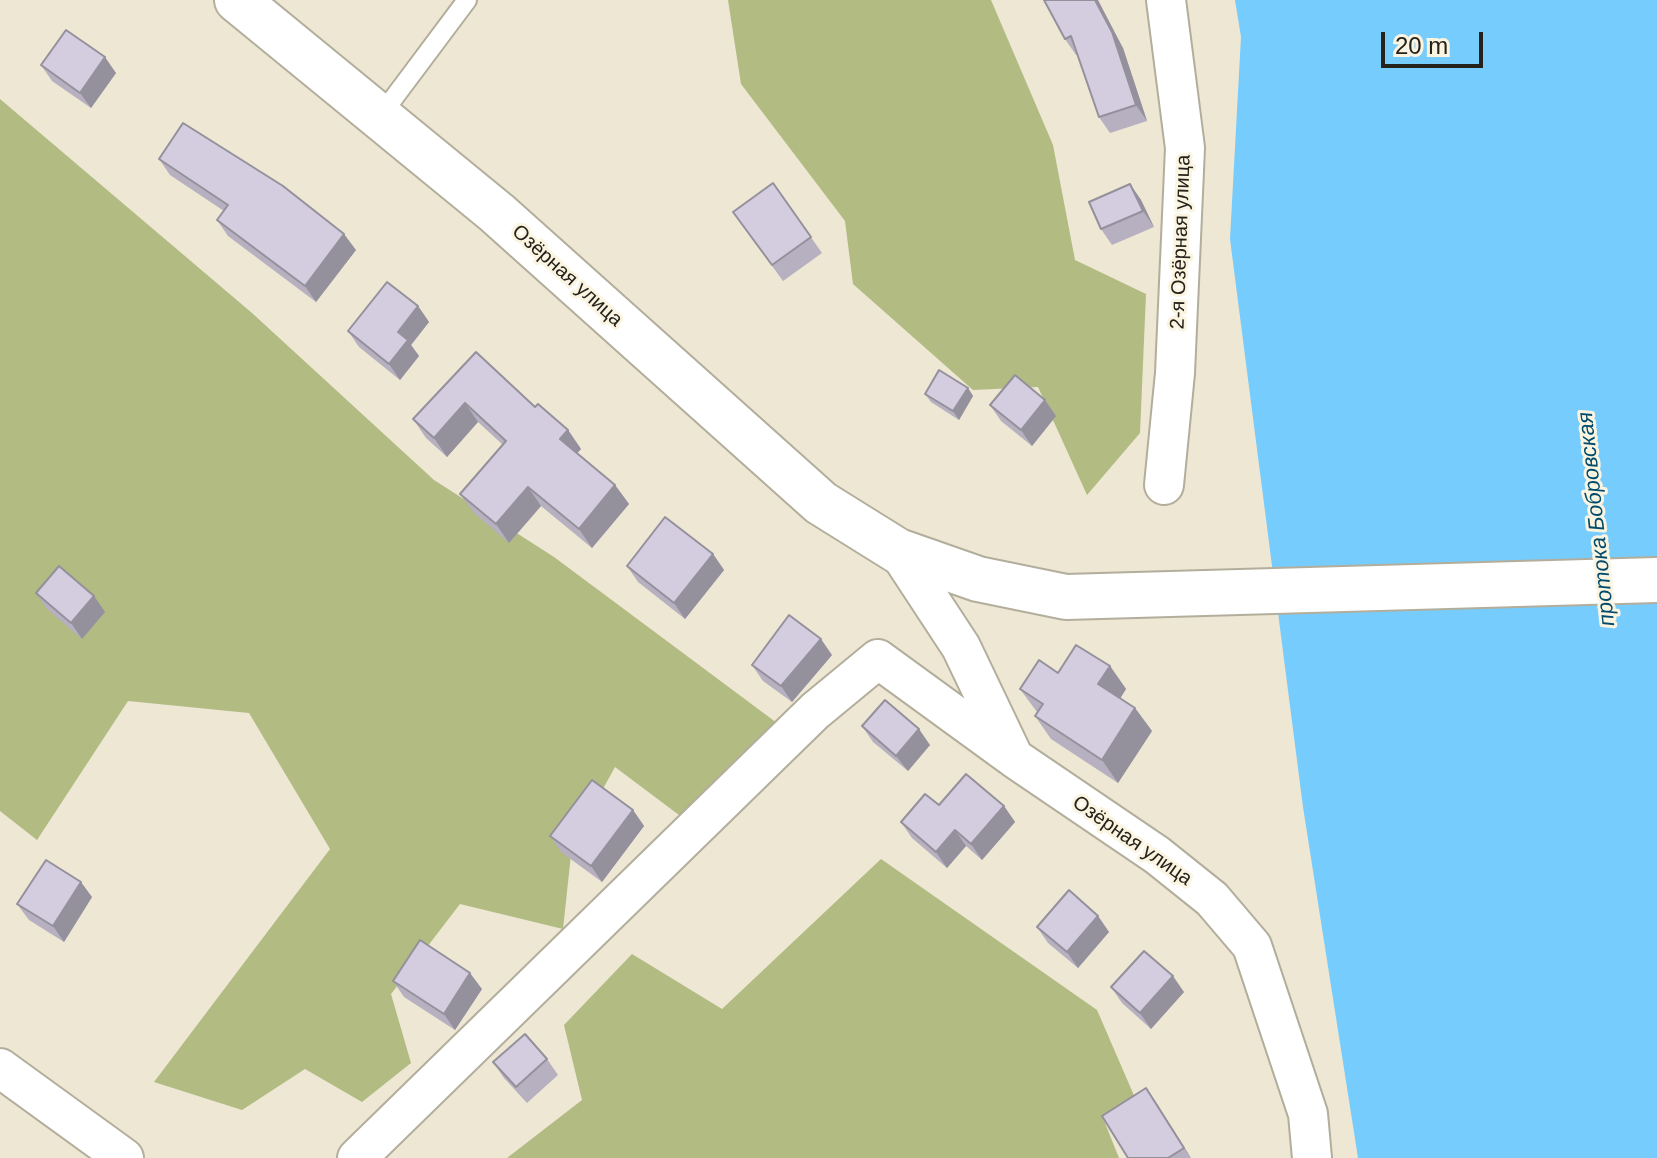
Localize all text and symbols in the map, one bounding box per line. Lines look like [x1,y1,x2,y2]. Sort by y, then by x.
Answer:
scale bar [1385,16,1487,66]
text: 20 m [1395,32,1448,59]
street label: 2-я Озёрная улица [1166,154,1196,330]
street label: Озёрная улица [507,220,627,332]
water label: протока Бобровская [1573,411,1621,627]
street label: Озёрная улица [1068,791,1196,891]

